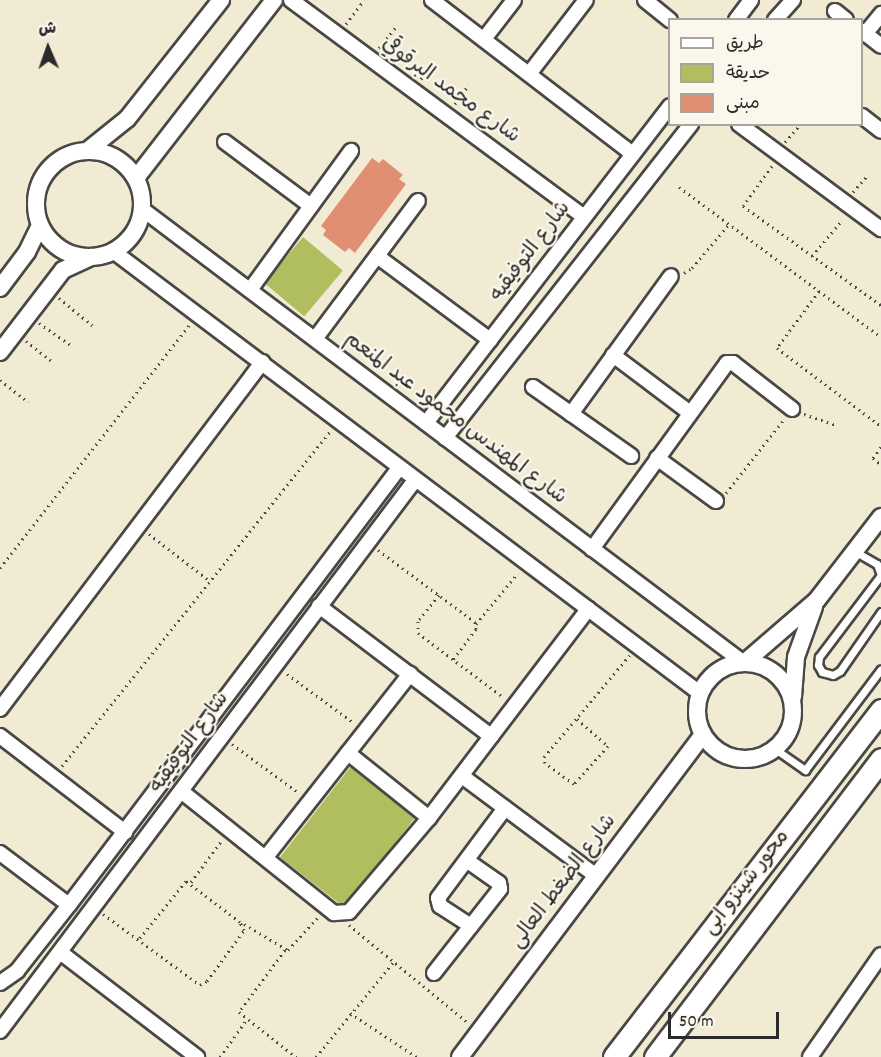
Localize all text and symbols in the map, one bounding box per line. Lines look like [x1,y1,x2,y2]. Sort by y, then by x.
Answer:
north arrow [18,18,78,78]
text: ش [38,18,57,41]
legend [668,18,863,126]
street label: شارع محمد البرقوقي [376,32,524,150]
text: طريق [726,32,764,57]
text: حديقة [726,62,770,87]
text: مبنى [726,92,760,117]
street label: شارع التوفيقيه [485,197,577,307]
street label: شارع المهندس محمود عبد المنعم [339,327,571,511]
street label: شارع التوفيقيه [145,687,235,799]
street label: شارع الضغط العالى [505,810,623,954]
street label: محور شينزو ابى [698,825,796,941]
scale bar [671,1000,782,1038]
text: 50 m [679,1010,714,1035]

